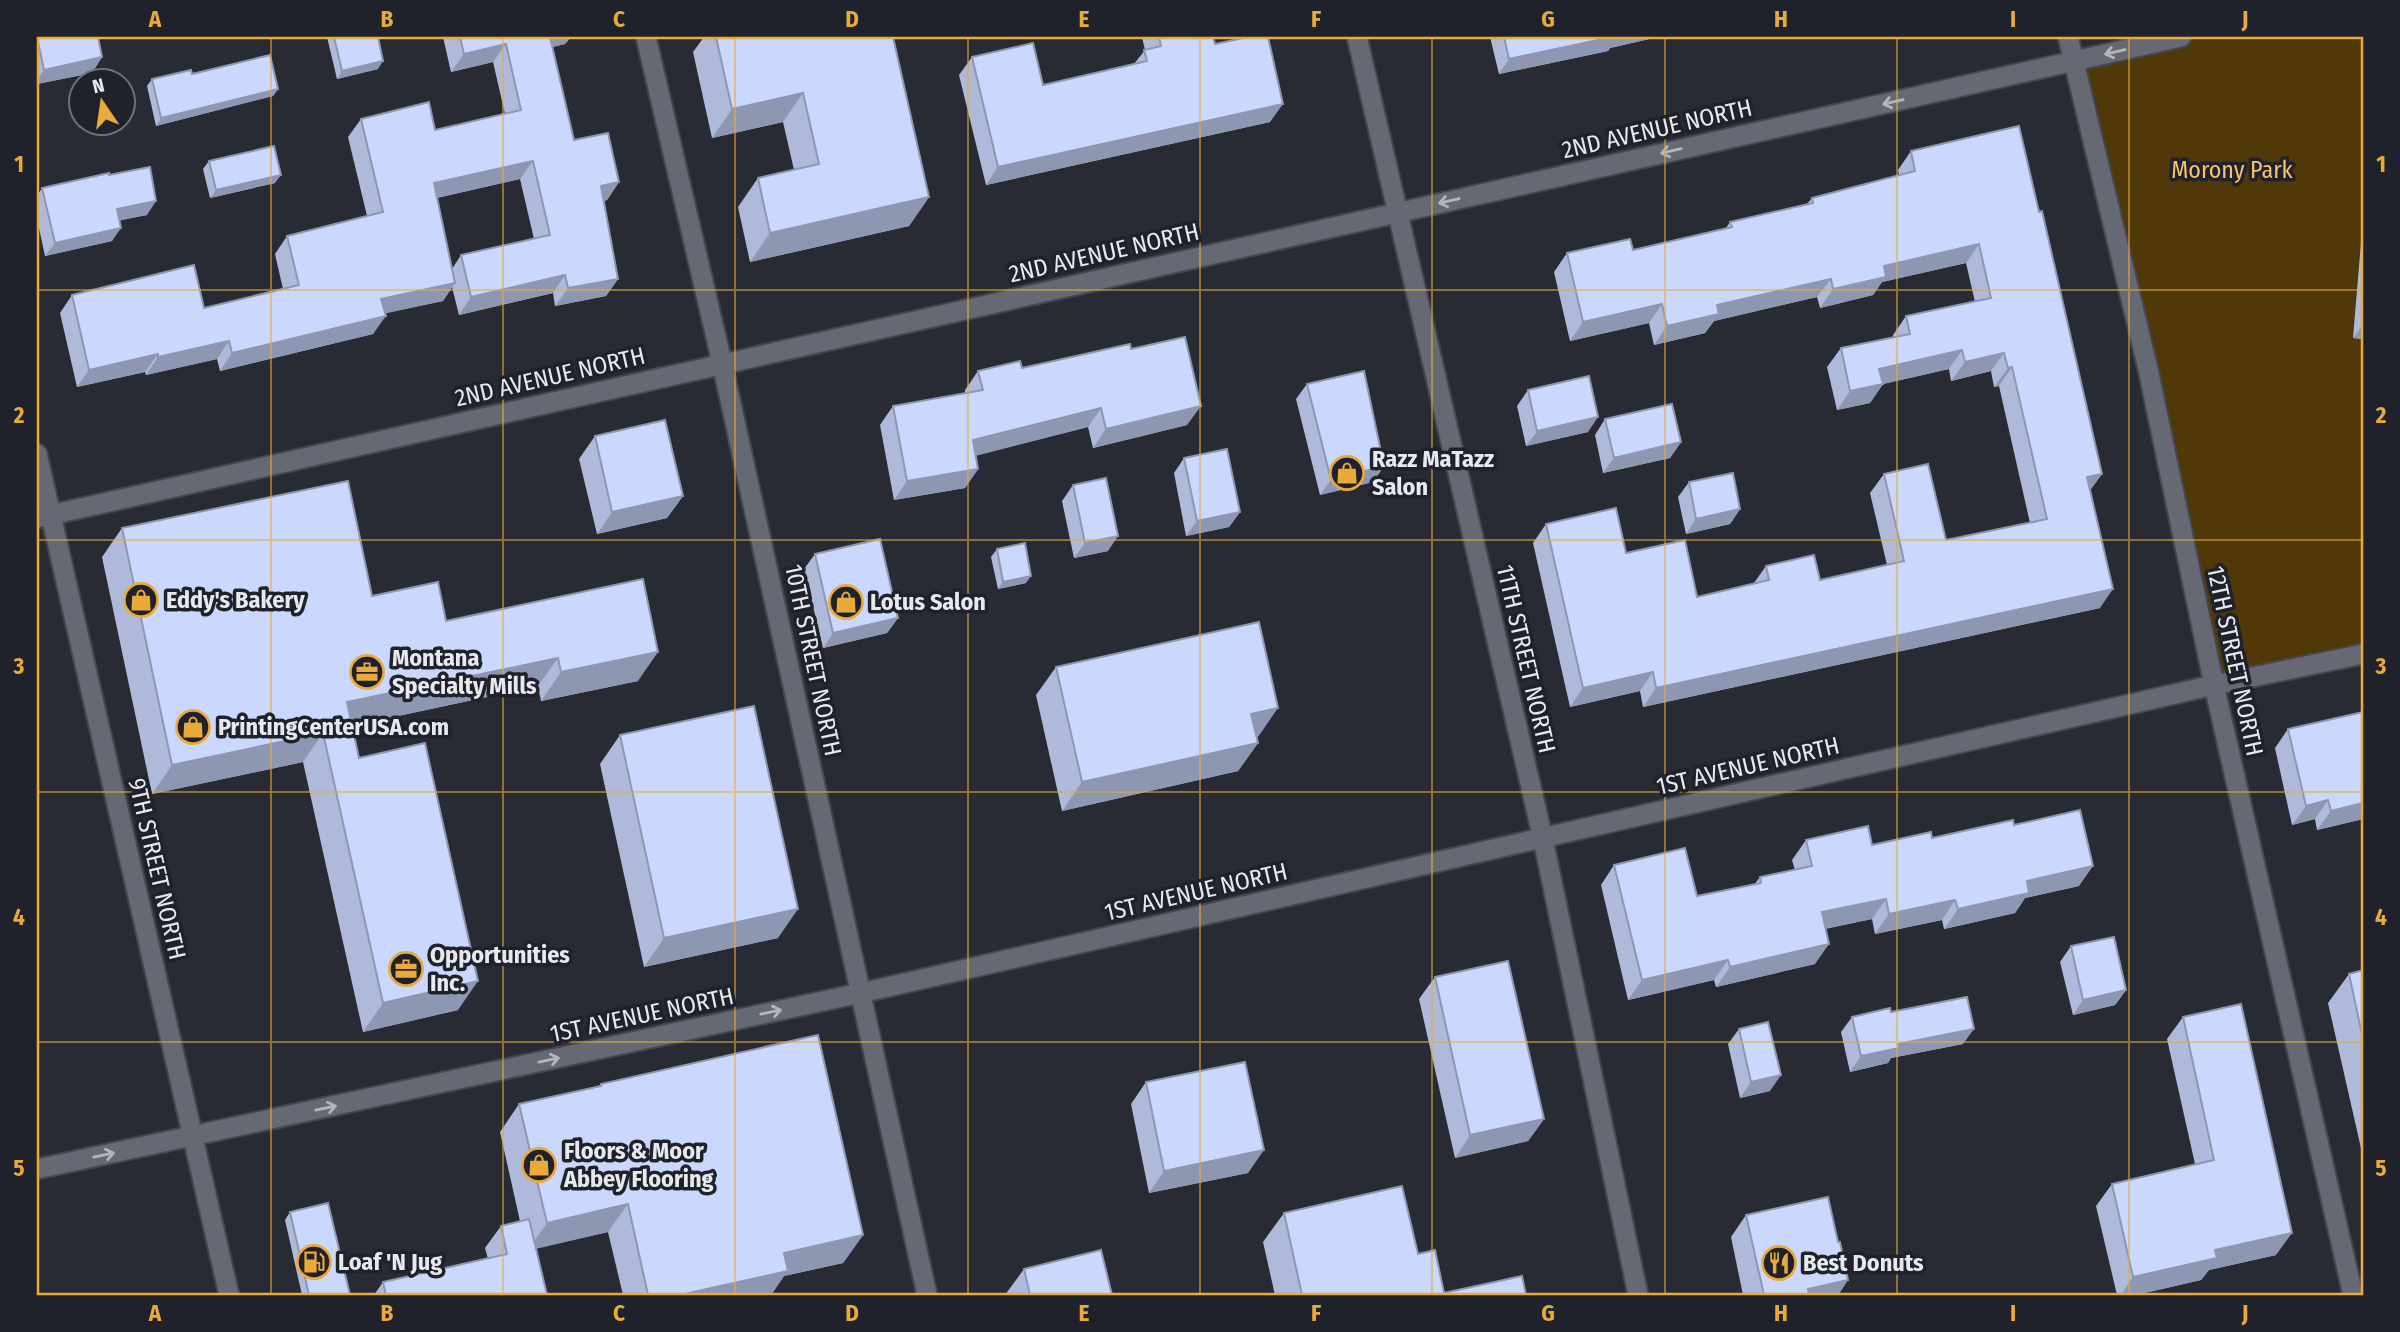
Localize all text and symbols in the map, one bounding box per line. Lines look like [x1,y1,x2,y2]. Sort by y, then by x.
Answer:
text: A [148,5,162,33]
text: B [381,5,394,33]
text: C [613,5,625,33]
text: D [845,5,859,33]
text: E [1079,5,1090,33]
text: F [1311,5,1321,33]
text: G [1541,5,1555,33]
text: H [1774,5,1788,33]
text: I [2010,5,2016,33]
text: J [2241,5,2248,33]
one-way arrow [2104,46,2127,59]
north arrow [66,66,136,136]
text: N [90,73,106,98]
street label: 2ND AVENUE NORTH [1559,94,1755,164]
one-way arrow [1882,95,1905,109]
one-way arrow [1660,145,1683,159]
text: 1 [14,150,24,178]
text: 1 [2376,150,2386,178]
park label: Morony Park [2171,156,2294,184]
one-way arrow [1438,194,1461,208]
street label: 2ND AVENUE NORTH [1006,218,1202,288]
street label: 2ND AVENUE NORTH [452,342,648,412]
text: 2 [13,401,25,429]
text: 2 [2375,401,2387,429]
place label: Razz MaTazz Salon [1372,445,1494,501]
shop icon: Razz MaTazz Salon [1328,454,1366,492]
street label: 10TH STREET NORTH [779,562,847,758]
street label: 11TH STREET NORTH [1491,562,1561,756]
street label: 12TH STREET NORTH [2201,563,2269,759]
shop icon: Eddy's Bakery [122,581,160,619]
shop icon: Lotus Salon [827,583,865,621]
place label: Eddy's Bakery [166,586,305,614]
place label: Lotus Salon [870,588,986,616]
place label: Montana Specialty Mills [392,644,537,700]
text: 3 [13,652,25,680]
text: 3 [2375,652,2387,680]
office icon: Montana Specialty Mills [348,653,386,691]
shop icon: PrintingCenterUSA.com [174,708,212,746]
place label: PrintingCenterUSA.com [218,713,449,741]
street label: 1ST AVENUE NORTH [1654,731,1842,801]
street label: 9TH STREET NORTH [123,776,191,962]
street label: 1ST AVENUE NORTH [1102,857,1290,927]
text: 4 [13,903,25,931]
text: 4 [2375,903,2387,931]
place label: Opportunities Inc. [430,941,570,997]
office icon: Opportunities Inc. [387,950,425,988]
street label: 1ST AVENUE NORTH [548,982,736,1048]
one-way arrow [759,1005,782,1019]
one-way arrow [537,1053,559,1066]
one-way arrow [314,1100,337,1114]
place label: Floors & Moor Abbey Flooring [563,1137,713,1193]
shop icon: Floors & Moor Abbey Flooring [520,1146,558,1184]
one-way arrow [92,1148,115,1162]
text: 5 [13,1154,25,1182]
text: 5 [2375,1154,2387,1182]
fuel station icon: Loaf 'N Jug [295,1243,333,1281]
restaurant icon: Best Donuts [1760,1244,1798,1282]
place label: Loaf 'N Jug [338,1248,442,1276]
place label: Best Donuts [1803,1249,1924,1277]
text: A [148,1299,162,1327]
text: B [381,1299,394,1327]
text: C [613,1299,625,1327]
text: D [845,1299,859,1327]
text: E [1079,1299,1090,1327]
text: F [1311,1299,1321,1327]
text: G [1541,1299,1555,1327]
text: H [1774,1299,1788,1327]
text: I [2010,1299,2016,1327]
text: J [2241,1299,2248,1327]

